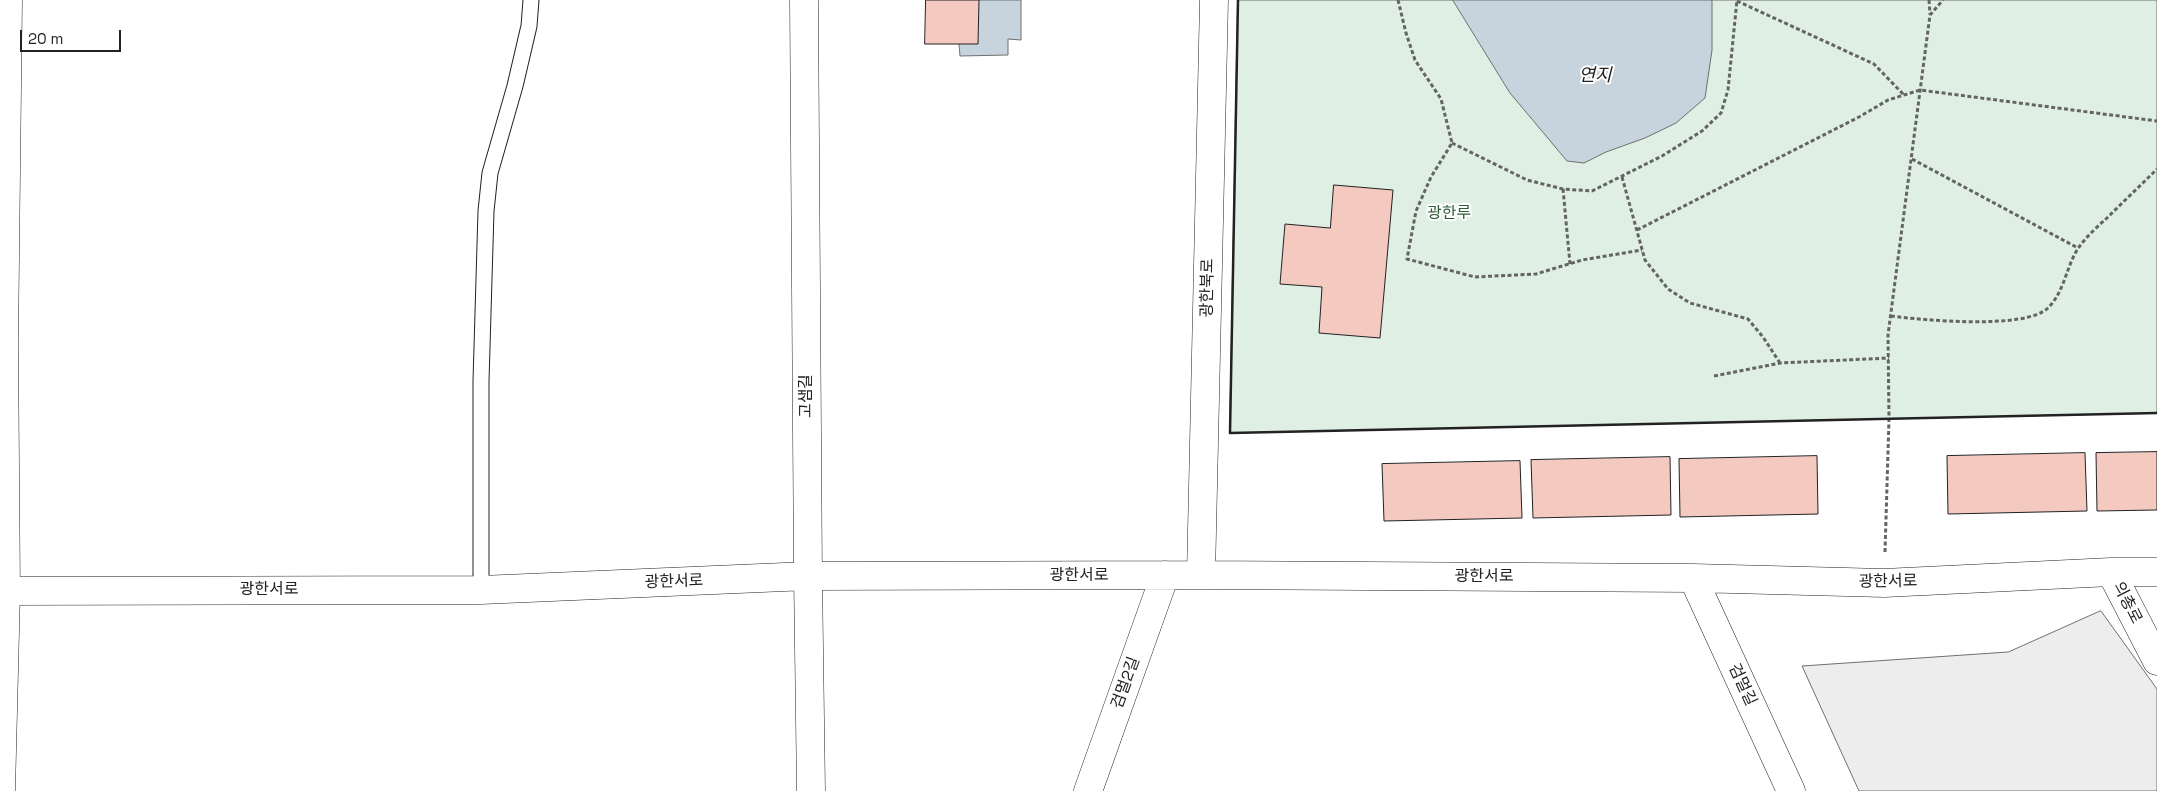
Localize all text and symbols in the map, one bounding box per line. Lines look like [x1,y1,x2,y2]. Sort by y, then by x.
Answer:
scale bar [22,20,124,52]
text: 20 m [28,29,63,48]
water label: 연지 [1578,65,1612,87]
park label: 광한루 [1427,204,1471,224]
street label: 광한북로 [1198,258,1218,318]
street label: 고샘길 [797,374,817,418]
street label: 광한서로 [1050,566,1108,586]
street label: 광한서로 [1455,567,1513,587]
street label: 광한서로 [644,571,704,593]
street label: 광한서로 [1858,572,1918,592]
street label: 의총로 [2108,579,2146,627]
street label: 광한서로 [240,580,298,600]
street label: 검멀2길 [1108,654,1144,712]
street label: 검멀길 [1724,661,1760,709]

